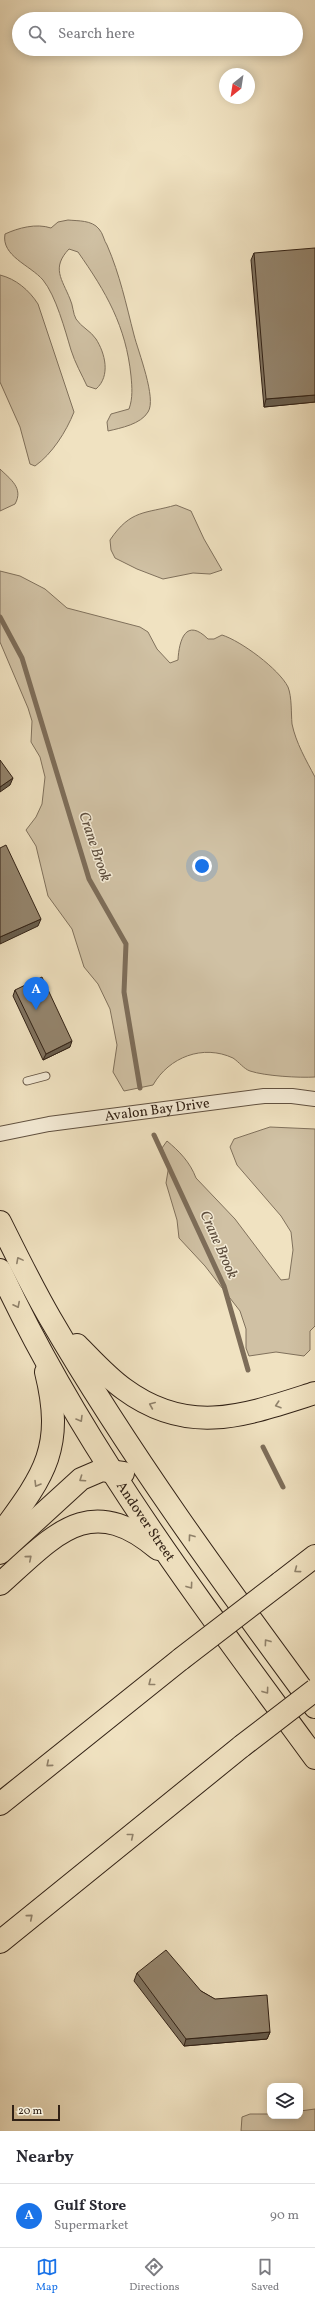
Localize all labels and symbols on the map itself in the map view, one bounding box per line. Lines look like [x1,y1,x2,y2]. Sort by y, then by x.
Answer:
north arrow [219,68,255,104]
water label: Crane Brook [72,809,116,885]
your location [192,856,212,876]
pin: A [23,977,49,1010]
street label: Avalon Bay Drive [103,1094,211,1126]
water label: Crane Brook [194,1208,242,1282]
one-way arrow [16,1257,24,1264]
one-way arrow [12,1301,19,1308]
one-way arrow [275,1400,282,1408]
one-way arrow [148,1401,155,1409]
one-way arrow [75,1415,83,1422]
one-way arrow [79,1474,86,1482]
street label: Andover Street [112,1478,179,1565]
one-way arrow [34,1480,41,1487]
one-way arrow [188,1534,195,1541]
one-way arrow [24,1555,32,1563]
one-way arrow [295,1565,302,1572]
one-way arrow [185,1581,192,1588]
one-way arrow [265,1639,272,1646]
one-way arrow [148,1679,155,1686]
one-way arrow [261,1687,269,1694]
one-way arrow [46,1760,53,1767]
one-way arrow [127,1833,134,1840]
one-way arrow [25,1915,33,1922]
scale bar [12,2103,60,2122]

